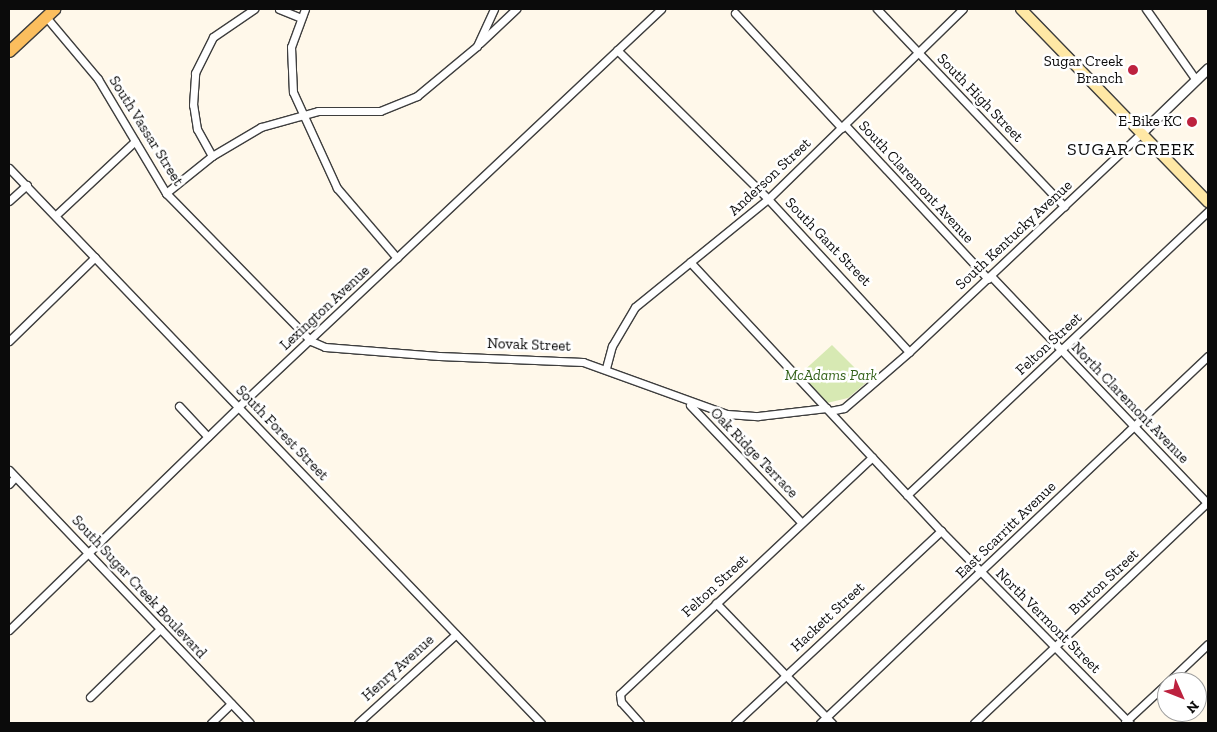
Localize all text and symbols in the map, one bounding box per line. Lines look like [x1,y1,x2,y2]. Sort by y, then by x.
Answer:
street label: South High Street [933,50,1027,146]
place label: Sugar Creek Branch [1044,52,1123,87]
marker: Sugar Creek Branch [1127,64,1139,76]
street label: South Vassar Street [105,72,187,190]
place label: E-Bike KC [1118,113,1182,131]
marker: E-Bike KC [1186,116,1198,128]
street label: South Claremont Avenue [854,117,978,247]
street label: Anderson Street [725,134,815,220]
district label: SUGAR CREEK [1066,138,1196,160]
street label: South Kentucky Avenue [952,176,1076,294]
street label: South Gant Street [781,194,875,290]
street label: Lexington Avenue [276,262,374,354]
street label: Felton Street [1012,309,1086,379]
street label: Novak Street [487,335,571,355]
street label: North Claremont Avenue [1067,338,1193,468]
park label: McAdams Park [785,367,877,385]
street label: South Forest Street [232,382,332,484]
street label: Oak Ridge Terrace [706,404,802,502]
street label: East Scarritt Avenue [952,477,1060,583]
street label: South Sugar Creek Boulevard [68,511,210,663]
street label: Burton Street [1065,545,1143,619]
street label: Felton Street [678,551,752,621]
street label: North Vermont Street [991,564,1105,678]
street label: Hackett Street [787,578,869,656]
street label: Henry Avenue [358,631,438,705]
north arrow [1157,672,1207,722]
text: N [1183,697,1202,717]

